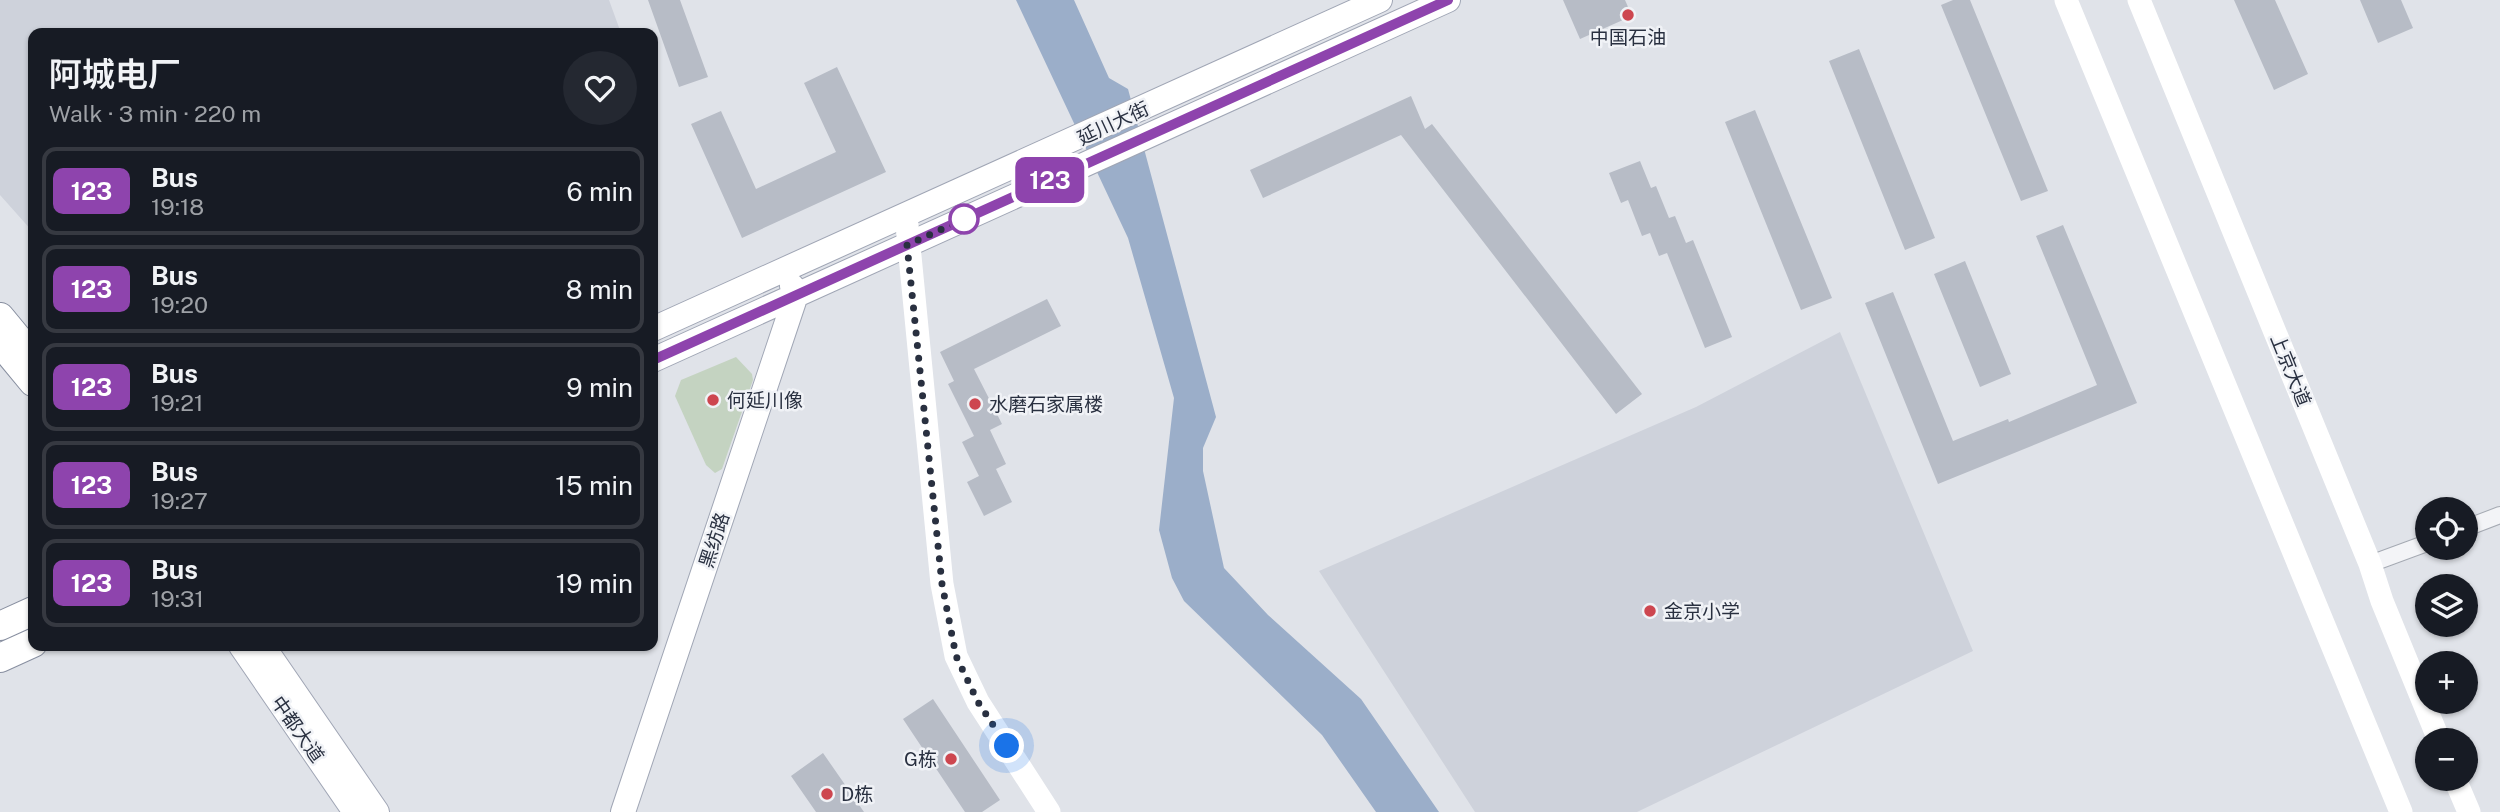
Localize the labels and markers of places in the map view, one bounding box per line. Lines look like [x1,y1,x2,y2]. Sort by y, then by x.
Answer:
marker: 中国石油 [1620,7,1636,23]
place label: 中国石油 [1590,26,1666,48]
unlabelled marker [949,204,979,234]
place label: 何延川像 [727,389,803,411]
marker: 何延川像 [705,392,721,408]
place label: 水磨石家属楼 [989,393,1103,415]
marker: 水磨石家属楼 [967,396,983,412]
place label: 金京小学 [1664,600,1740,622]
marker: 金京小学 [1642,603,1658,619]
place label: G栋 [904,748,937,770]
marker: G栋 [943,751,959,767]
place label: D栋 [841,783,873,805]
marker: D栋 [819,786,835,802]

